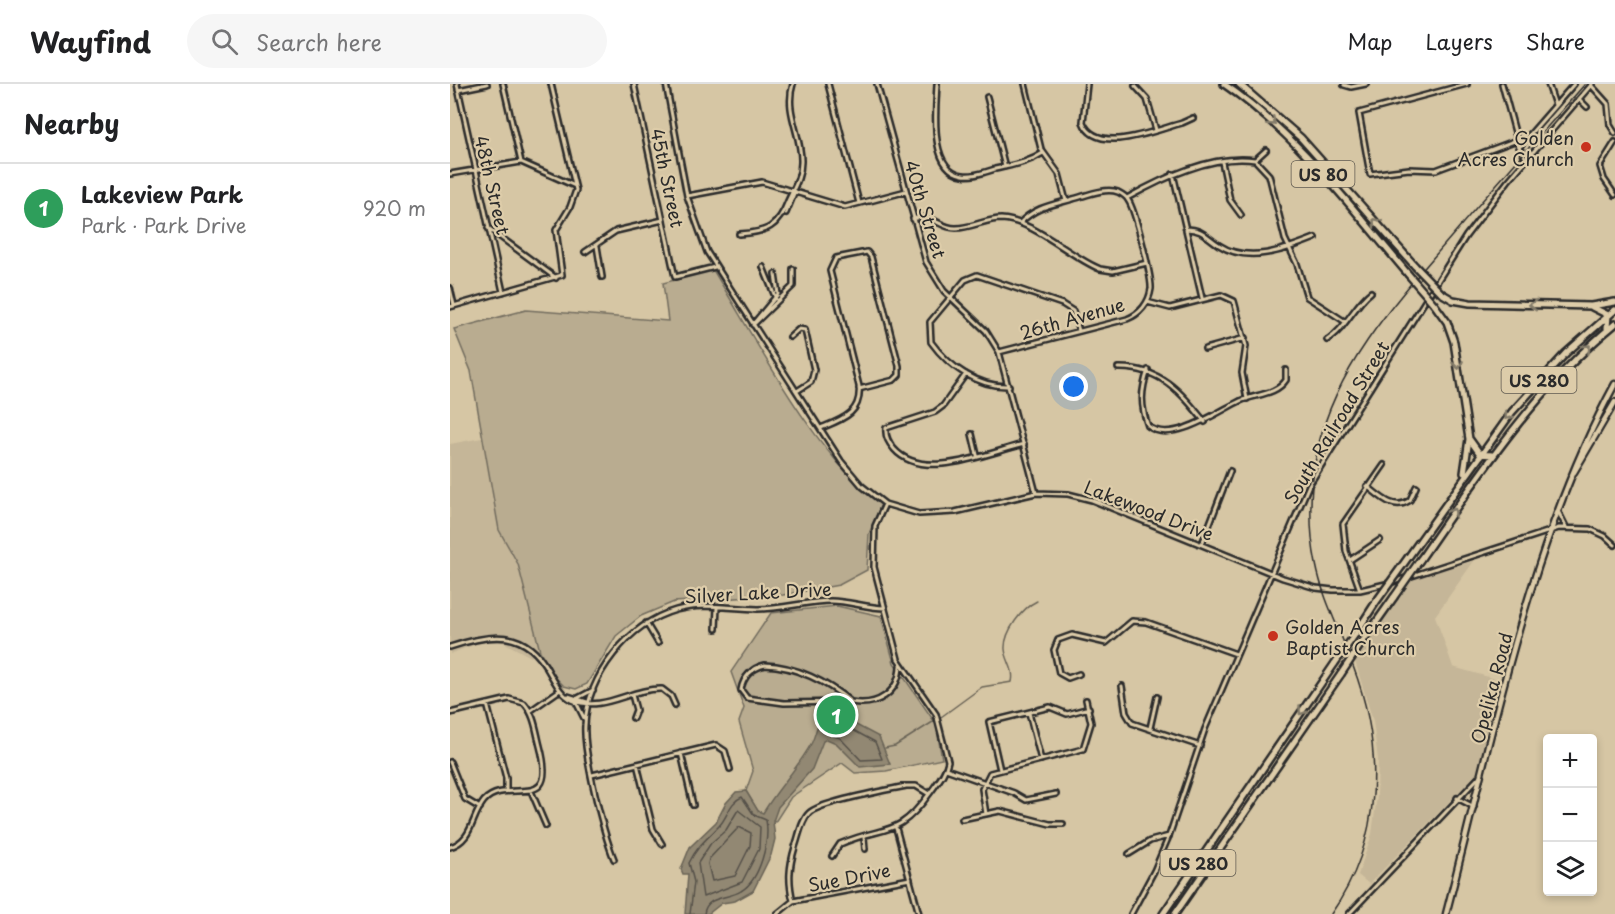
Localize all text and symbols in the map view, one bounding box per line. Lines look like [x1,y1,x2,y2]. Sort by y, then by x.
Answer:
search box [187,14,607,68]
text: Wayfind [30,20,151,63]
icon: search [208,25,241,58]
text: Search here [256,25,382,58]
text: Map [1348,25,1392,57]
text: Layers [1425,25,1493,57]
text: Share [1526,25,1585,57]
text: Nearby [24,104,119,143]
one-way arrow [1266,115,1276,126]
place label: Golden Acres Church [1458,124,1574,172]
street label: 45th Street [644,126,692,230]
street label: 48th Street [469,133,517,237]
marker: Golden Acres Church [1579,140,1593,154]
street label: 40th Street [898,156,954,262]
road number: US 80 [1292,161,1354,187]
text: Lakeview Park [81,177,243,210]
text: 1 [39,193,48,223]
text: 920 m [363,193,426,223]
text: Park · Park Drive [81,210,247,240]
one-way arrow [1372,218,1383,229]
street label: 26th Avenue [1016,290,1128,346]
one-way arrow [1528,299,1537,311]
street label: South Railroad Street [1277,335,1395,509]
one-way arrow [1580,344,1591,355]
one-way arrow [1451,360,1463,369]
road number: US 280 [1502,367,1576,393]
your location [1059,372,1088,401]
one-way arrow [1505,410,1516,421]
street label: Lakewood Drive [1080,473,1218,547]
one-way arrow [1446,508,1457,519]
street label: Silver Lake Drive [684,575,832,609]
place label: Golden Acres Baptist Church [1285,613,1415,661]
marker: Golden Acres Baptist Church [1266,629,1280,643]
street label: Opelika Road [1463,629,1519,747]
pin: 1 [816,692,856,738]
one-way arrow [1298,705,1309,716]
map controls [1543,734,1597,896]
button: + [1543,734,1597,788]
button: − [1543,788,1597,842]
button: layers [1543,842,1597,896]
road number: US 280 [1160,850,1236,876]
street label: Sue Drive [805,856,893,898]

